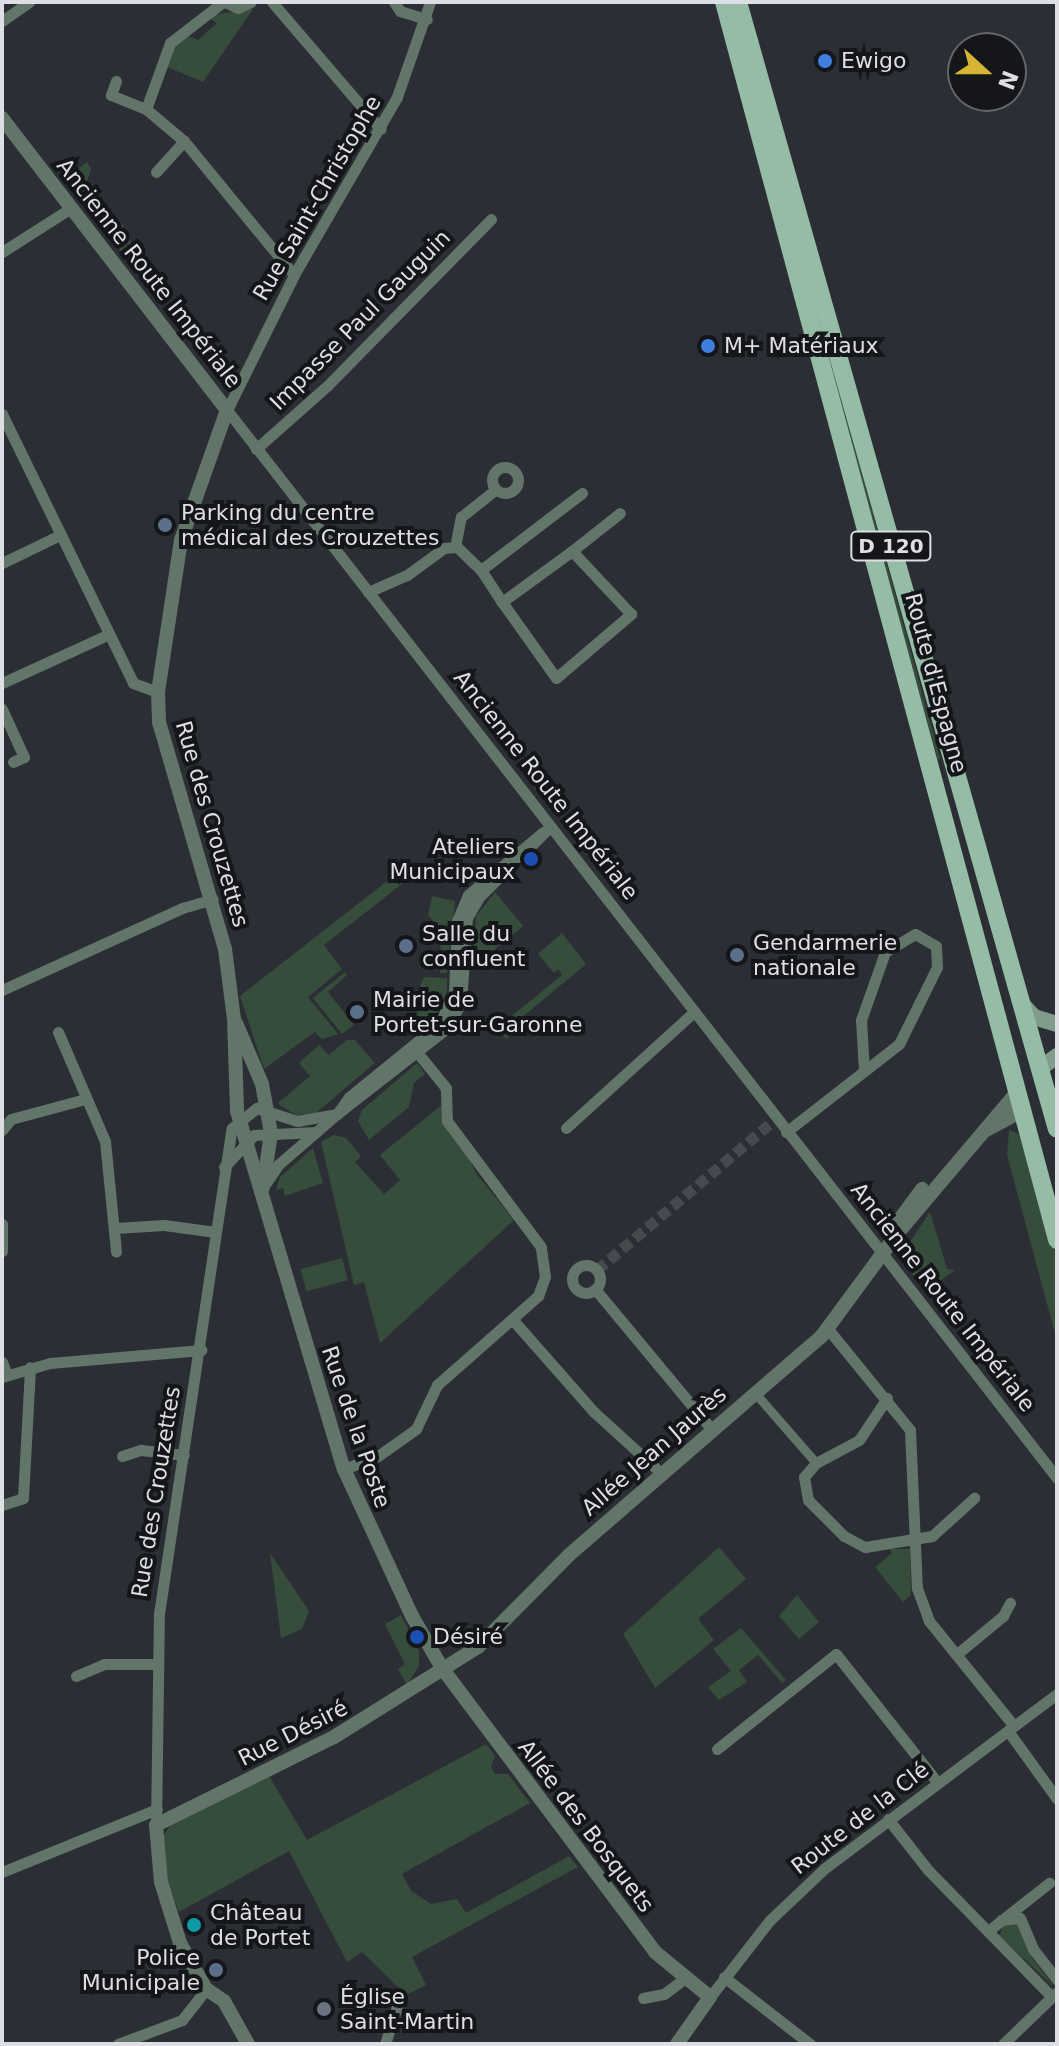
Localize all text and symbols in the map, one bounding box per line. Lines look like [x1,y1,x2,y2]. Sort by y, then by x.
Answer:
north arrow [947,32,1027,112]
place label: Ewigo [841,48,906,74]
marker: Ewigo [816,52,834,70]
text: N [993,67,1023,93]
street label: Rue Saint-Christophe [247,91,387,305]
street label: Ancienne Route Impériale [51,153,247,393]
street label: Impasse Paul Gauguin [264,224,456,416]
place label: M+ Matériaux [724,333,879,359]
marker: M+ Matériaux [699,337,717,355]
place label: Parking du centre médical des Crouzettes [181,499,439,550]
marker: Parking du centre médical des Crouzettes [156,516,174,534]
road number: D 120 [849,530,933,562]
street label: Route d'Espagne [899,590,973,776]
street label: Ancienne Route Impériale [448,665,644,905]
street label: Rue des Crouzettes [170,718,254,930]
place label: Ateliers Municipaux [389,833,515,884]
marker: Ateliers Municipaux [522,850,540,868]
place label: Salle du confluent [422,920,525,972]
place label: Gendarmerie nationale [753,929,897,980]
marker: Salle du confluent [397,937,415,955]
marker: Gendarmerie nationale [728,946,746,964]
place label: Mairie de Portet-sur-Garonne [373,986,582,1038]
marker: Mairie de Portet-sur-Garonne [348,1003,366,1021]
street label: Ancienne Route Impériale [845,1177,1041,1417]
street label: Rue de la Poste [316,1343,396,1511]
street label: Allée Jean Jaurès [576,1381,732,1521]
street label: Rue des Crouzettes [126,1385,186,1599]
place label: Désiré [433,1624,503,1650]
marker: Désiré [408,1628,426,1646]
street label: Rue Désiré [234,1694,352,1772]
street label: Allée des Bosquets [513,1735,659,1917]
street label: Route de la Clé [786,1756,934,1880]
place label: Château de Portet [210,1899,310,1950]
marker: Château de Portet [185,1916,203,1934]
place label: Police Municipale [82,1944,200,1996]
marker: Police Municipale [207,1961,225,1979]
place label: Église Saint-Martin [340,1983,474,2034]
marker: Église Saint-Martin [315,2000,333,2018]

